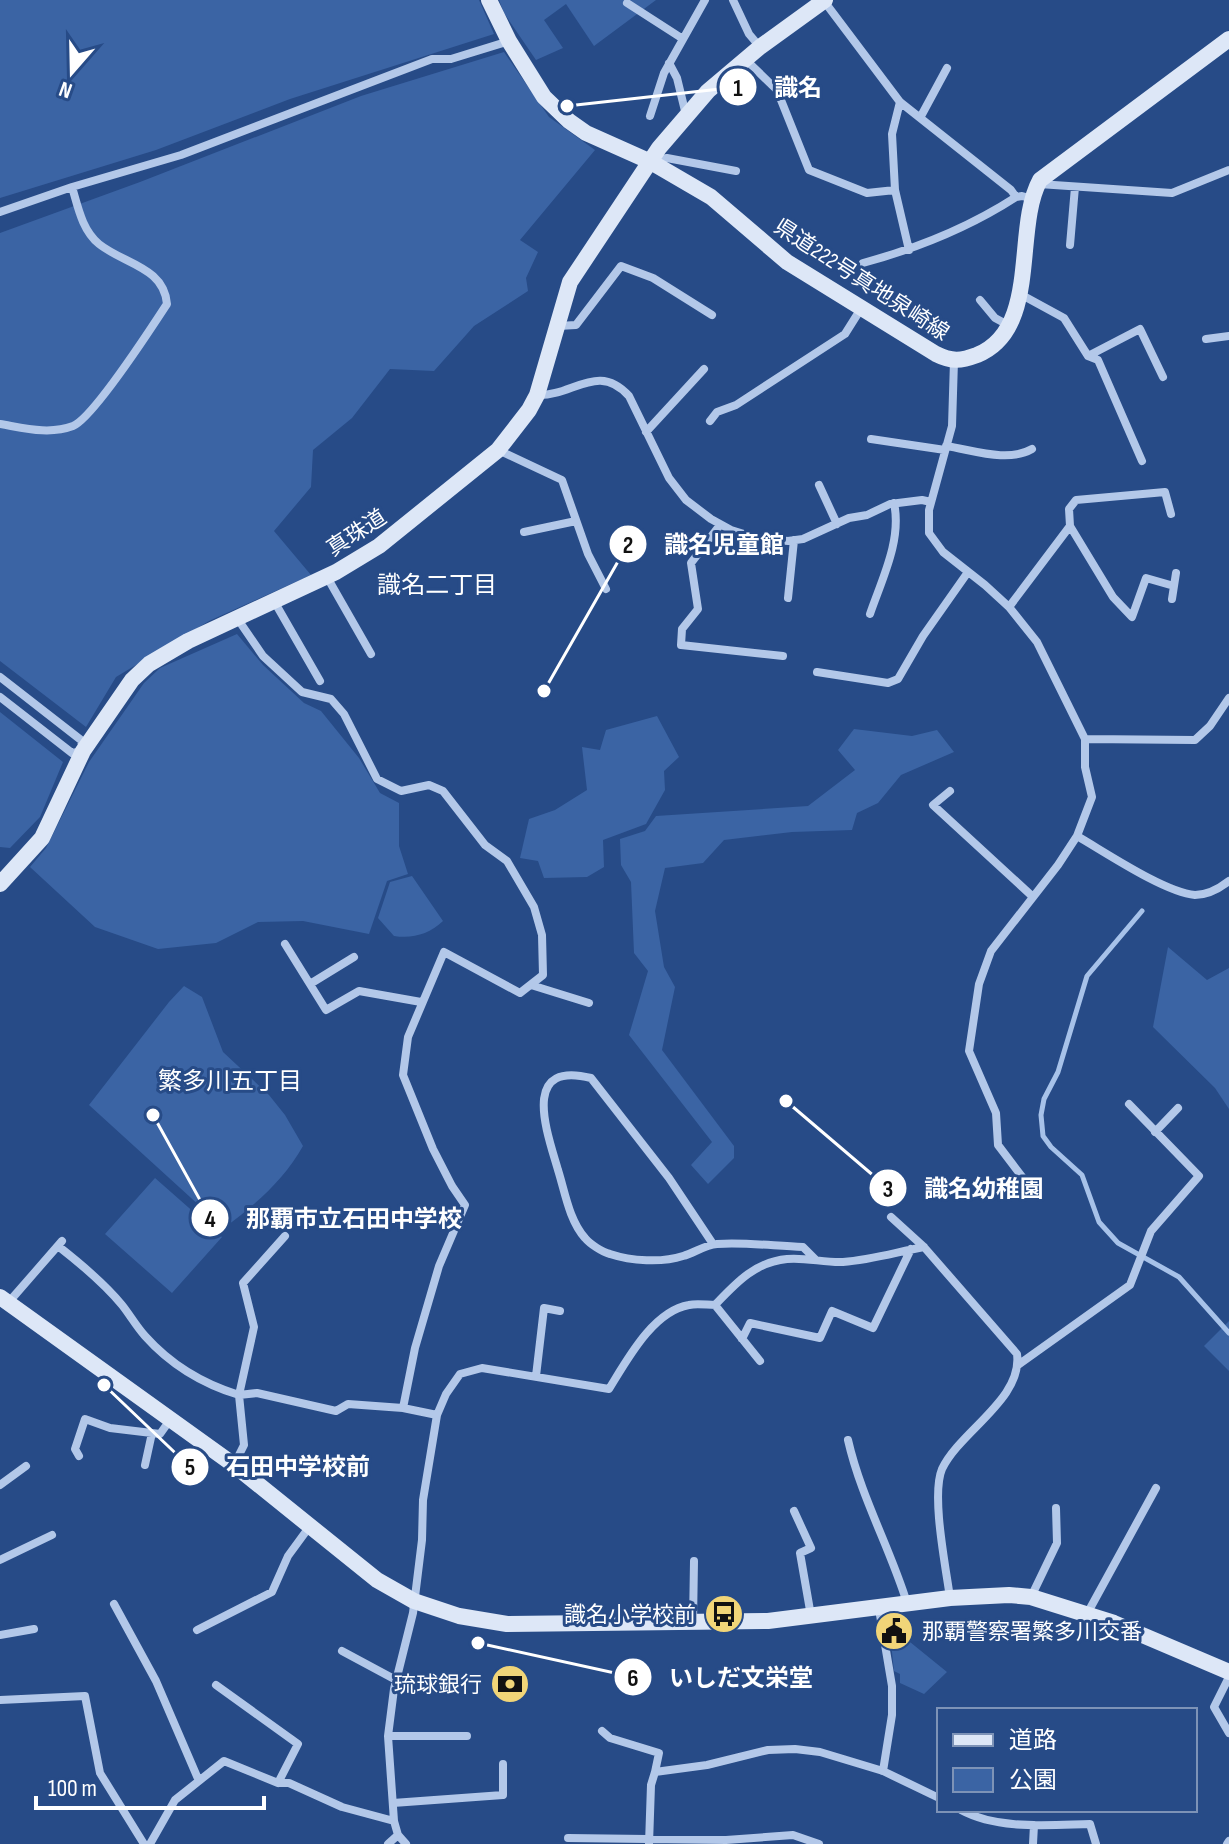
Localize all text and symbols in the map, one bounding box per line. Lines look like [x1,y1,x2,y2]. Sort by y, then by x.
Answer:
north arrow [32,32,112,112]
callout: 識名 [718,63,838,111]
text: 1 [733,74,743,103]
text: 識名 [774,74,822,103]
text: N [56,75,76,104]
street label: 県道222号真地泉崎線 [769,214,954,347]
street label: 真珠道 [322,504,392,563]
callout: 識名児童館 [608,520,800,568]
text: 2 [623,531,633,560]
text: 識名児童館 [664,531,784,560]
district label: 識名二丁目 [377,571,497,600]
district label: 繁多川五丁目 [158,1067,302,1096]
callout: 識名幼稚園 [868,1164,1060,1212]
text: 3 [883,1175,893,1204]
text: 識名幼稚園 [924,1175,1044,1204]
callout: 那覇市立石田中学校 [190,1194,478,1242]
text: 4 [204,1205,216,1234]
text: 那覇市立石田中学校 [246,1205,462,1234]
callout: 石田中学校前 [170,1443,386,1491]
text: 5 [185,1453,195,1482]
text: 石田中学校前 [226,1453,370,1482]
bus stop icon: 識名小学校前 [703,1593,745,1635]
place label: 識名小学校前 [564,1602,696,1629]
public building icon: 那覇警察署繁多川交番 [873,1610,915,1652]
place label: 那覇警察署繁多川交番 [922,1619,1142,1646]
callout: いしだ文栄堂 [613,1653,829,1701]
bank icon: 琉球銀行 [489,1663,531,1705]
text: 6 [627,1664,639,1693]
text: いしだ文栄堂 [669,1664,813,1693]
place label: 琉球銀行 [394,1672,482,1699]
legend [937,1708,1197,1812]
text: 道路 [1009,1726,1057,1755]
scale bar [36,1760,264,1810]
text: 公園 [1009,1766,1057,1795]
text: 100 m [48,1774,97,1803]

